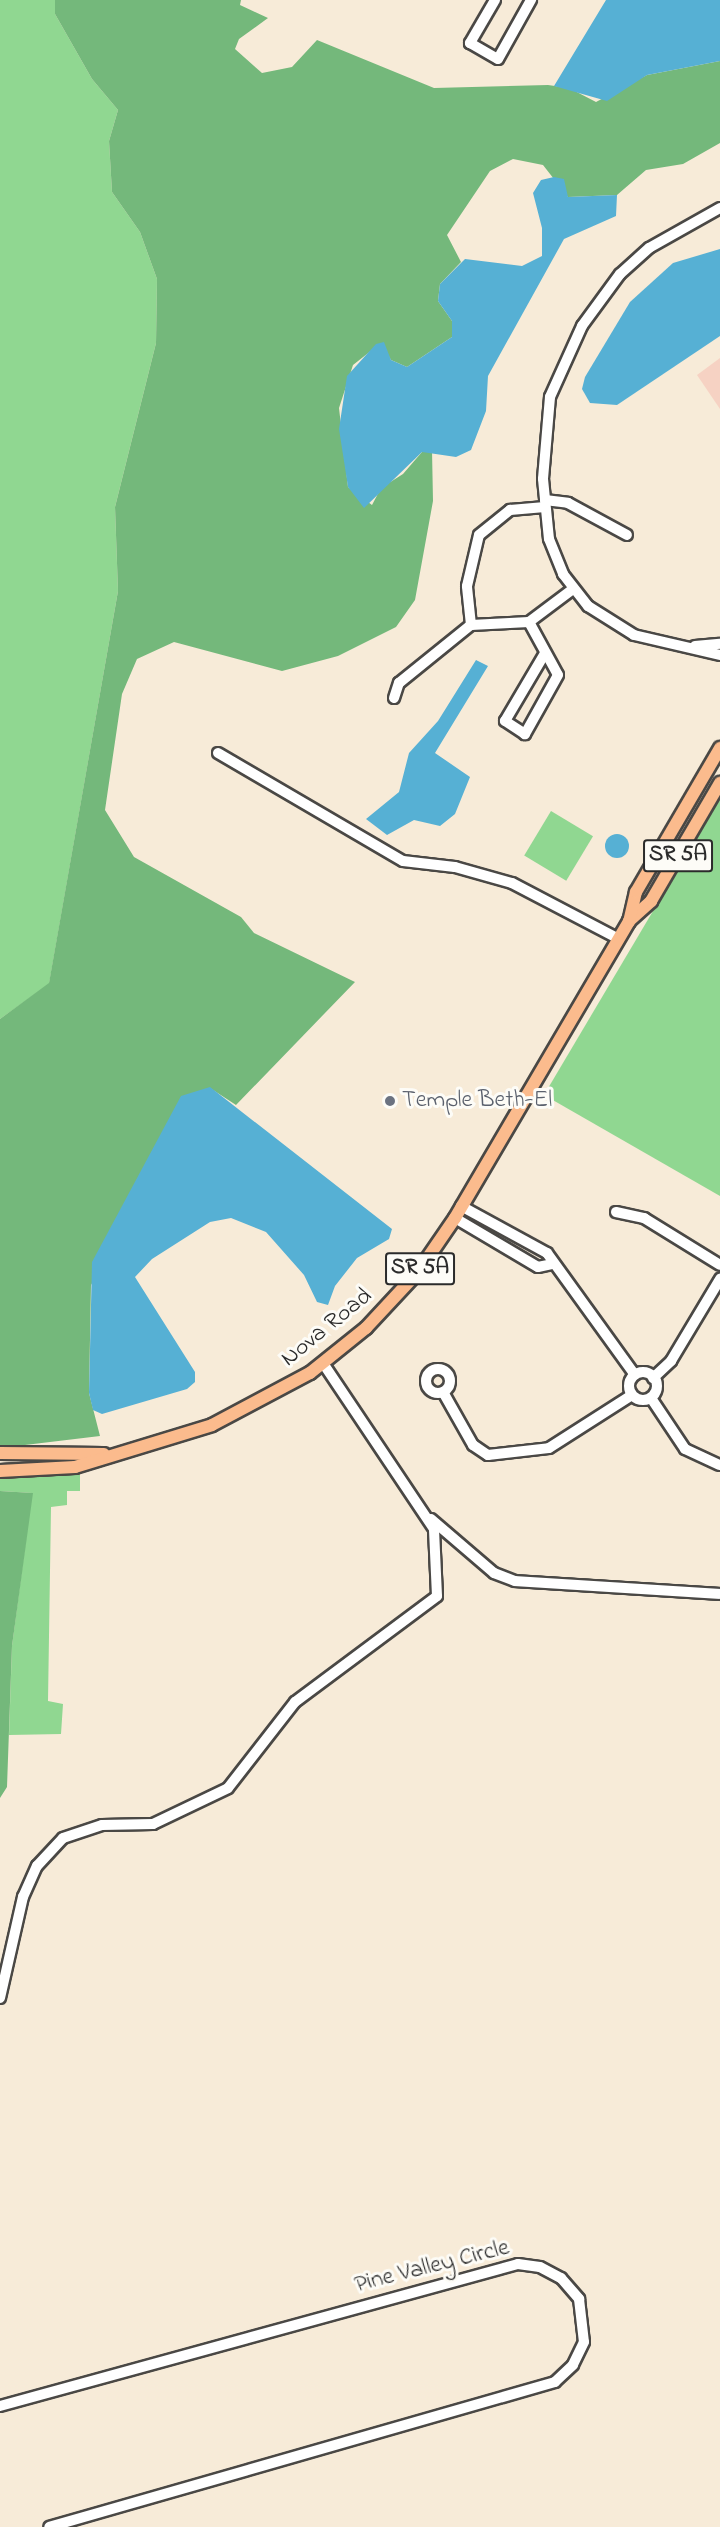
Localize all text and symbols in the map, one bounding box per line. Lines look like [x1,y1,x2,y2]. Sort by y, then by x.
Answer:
road number: SR 5A [642,837,714,875]
place label: Temple Beth-El [402,1087,552,1115]
marker: Temple Beth-El [383,1094,397,1108]
road number: SR 5A [384,1250,456,1288]
street label: Nova Road [276,1282,378,1374]
street label: Pine Valley Circle [352,2234,512,2300]

